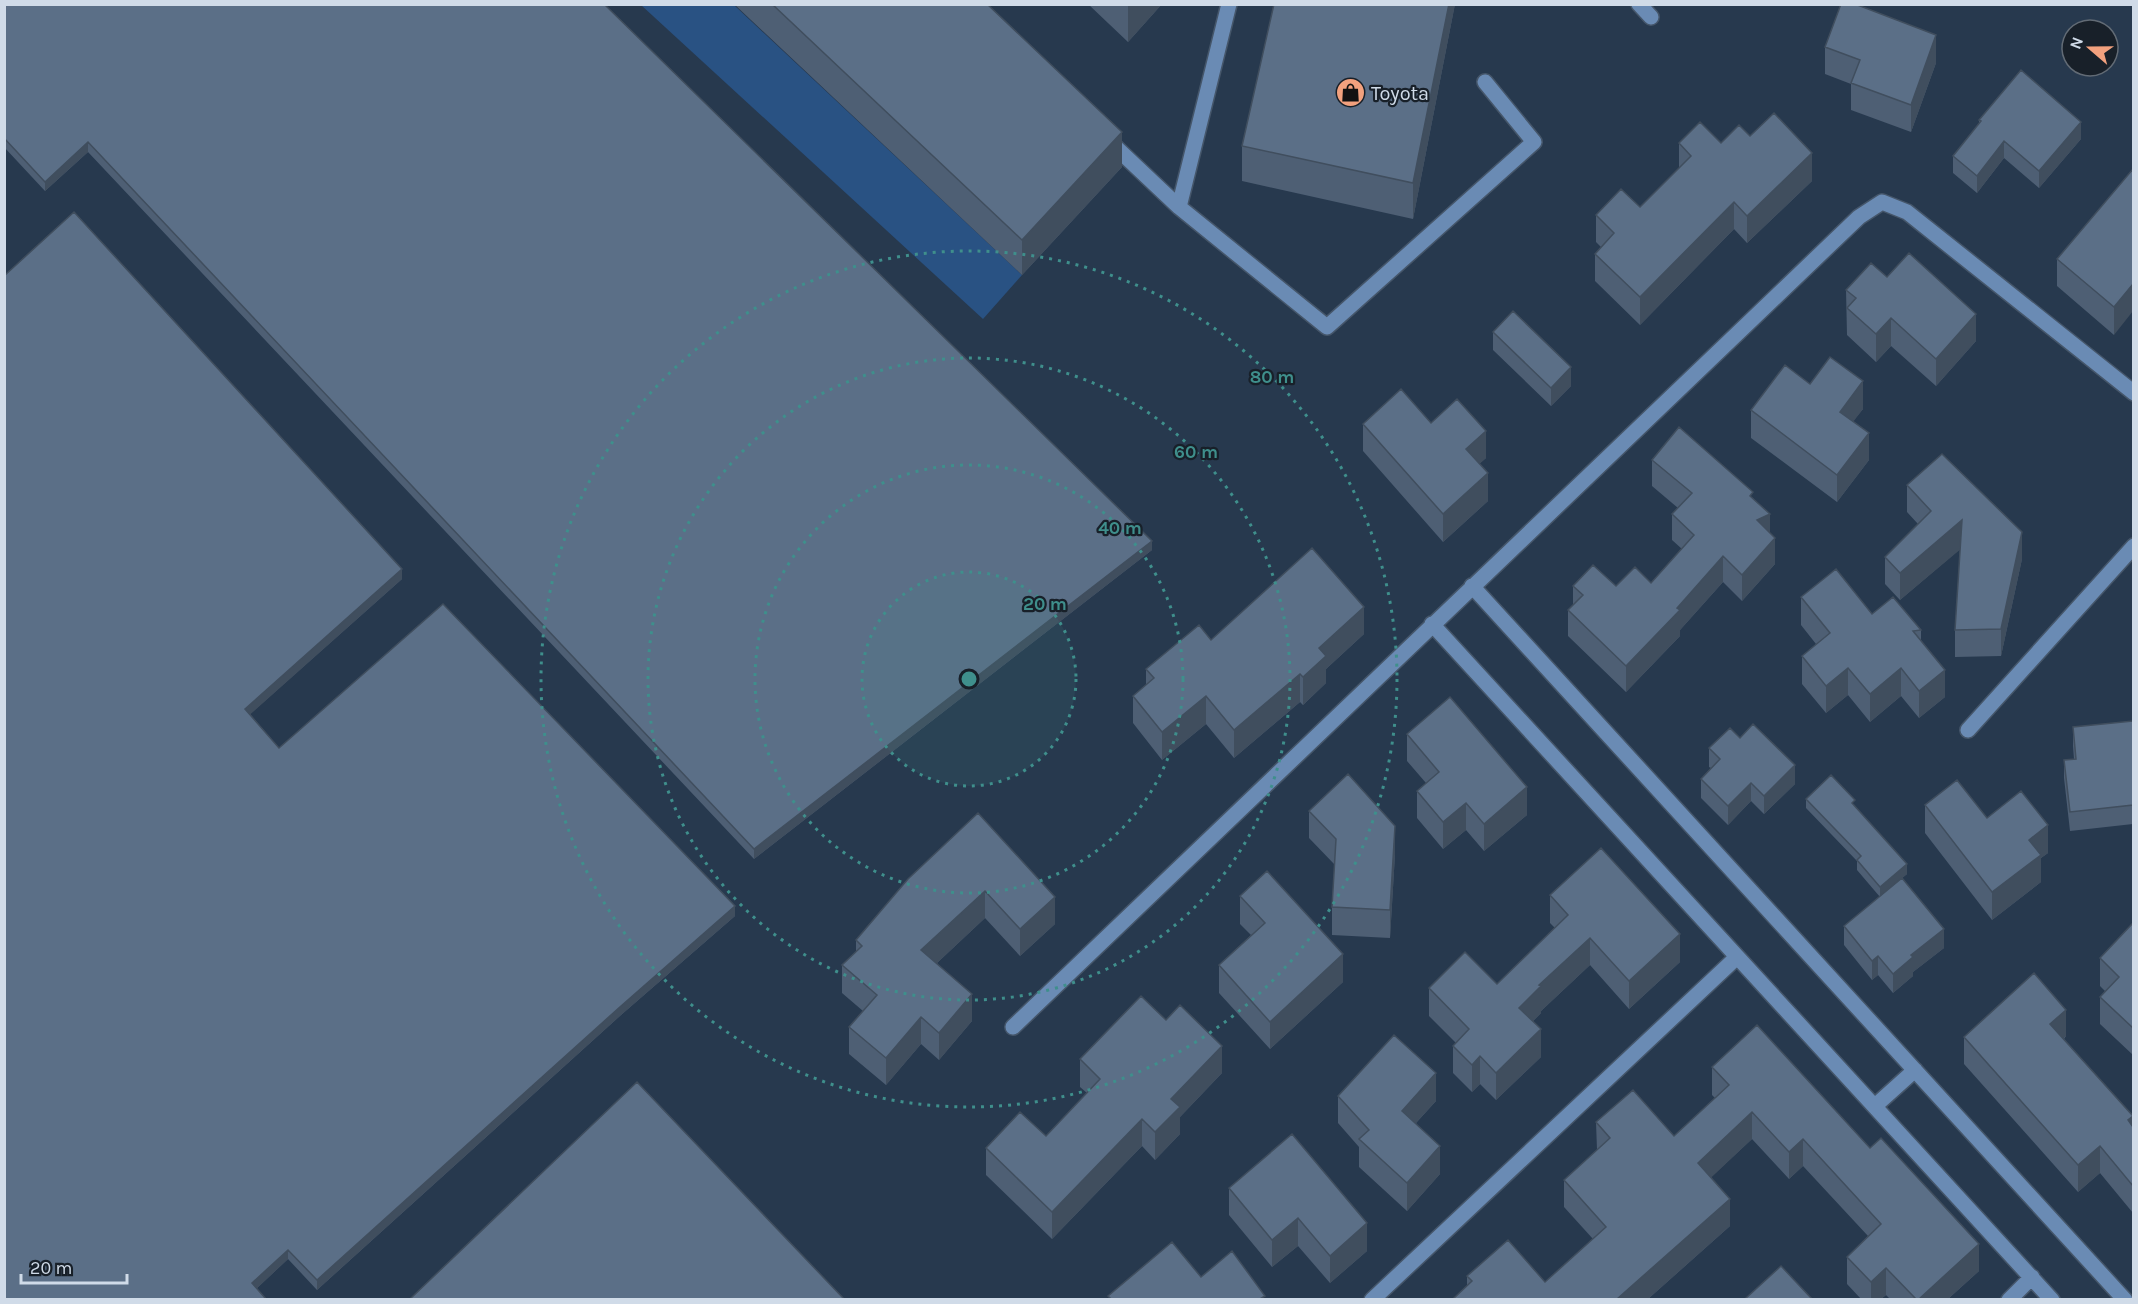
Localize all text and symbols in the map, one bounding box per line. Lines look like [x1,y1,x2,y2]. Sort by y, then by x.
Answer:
north arrow [2060,18,2120,78]
text: N [2065,34,2087,52]
shop icon: Toyota [1334,77,1366,109]
place label: Toyota [1371,82,1429,105]
text: 80 m [1250,366,1294,388]
text: 60 m [1174,441,1218,463]
text: 40 m [1098,517,1142,539]
text: 20 m [1023,593,1067,615]
centre of rings [959,669,979,689]
scale bar [21,1247,128,1285]
text: 20 m [30,1257,72,1279]

